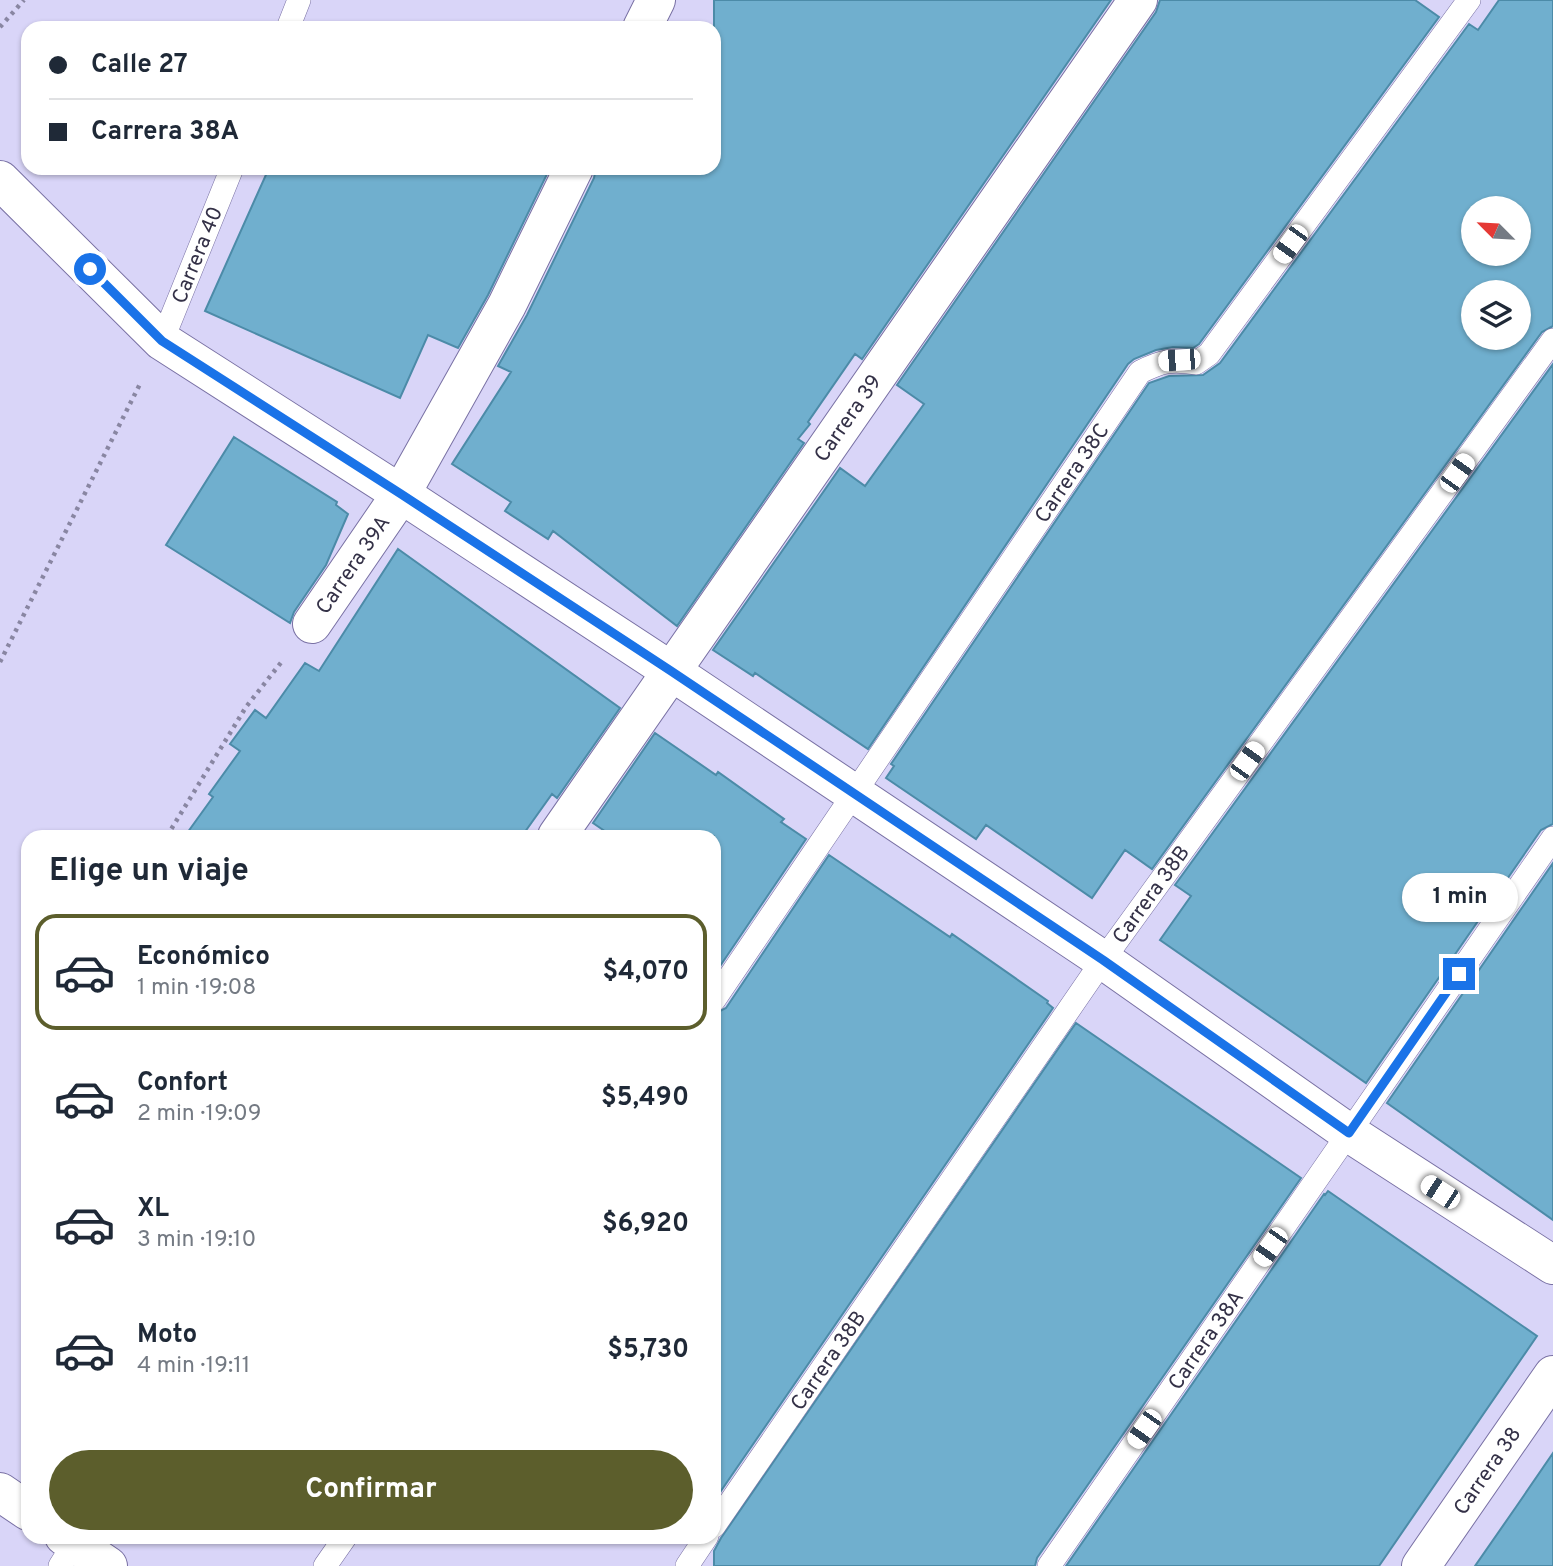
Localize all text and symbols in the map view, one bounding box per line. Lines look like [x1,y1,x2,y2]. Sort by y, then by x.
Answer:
text: Calle 27 [91,49,188,82]
text: Carrera 38A [91,116,239,149]
north arrow [1461,196,1531,266]
map controls [1461,196,1531,350]
street label: Carrera 40 [167,203,230,308]
car [1270,221,1311,267]
route start [74,253,106,285]
button: layers [1461,280,1531,350]
car [1158,348,1201,372]
street label: Carrera 39 [809,370,889,468]
street label: Carrera 38C [1029,419,1116,529]
car [1437,450,1478,496]
street label: Carrera 39A [311,511,397,620]
car [1227,738,1268,784]
street label: Carrera 38B [1107,841,1197,950]
text: Elige un viaje [49,852,249,892]
callout: 1 min [1401,872,1517,922]
text: 1 min [1432,883,1488,912]
icon: car [53,941,116,1004]
text: Económico [137,941,270,974]
text: $4,070 [603,956,689,989]
route end [1443,958,1475,990]
text: 1 min · 19:08 [137,974,256,1003]
icon: car [53,1067,116,1130]
text: Confort [137,1067,228,1100]
text: $5,490 [601,1082,689,1115]
text: 2 min · 19:09 [137,1100,262,1129]
car [1417,1172,1464,1212]
icon: car [53,1193,116,1256]
text: XL [137,1193,169,1226]
text: $6,920 [602,1208,689,1241]
car [1250,1224,1291,1270]
text: 3 min · 19:10 [137,1226,256,1255]
street label: Carrera 38A [1163,1286,1251,1396]
street label: Carrera 38B [785,1306,873,1416]
icon: car [53,1319,116,1382]
text: Moto [137,1319,197,1352]
text: $5,730 [607,1334,689,1367]
text: 4 min · 19:11 [137,1352,250,1381]
car [1124,1406,1165,1452]
street label: Carrera 38 [1448,1422,1528,1521]
button: Confirmar [49,1450,693,1530]

